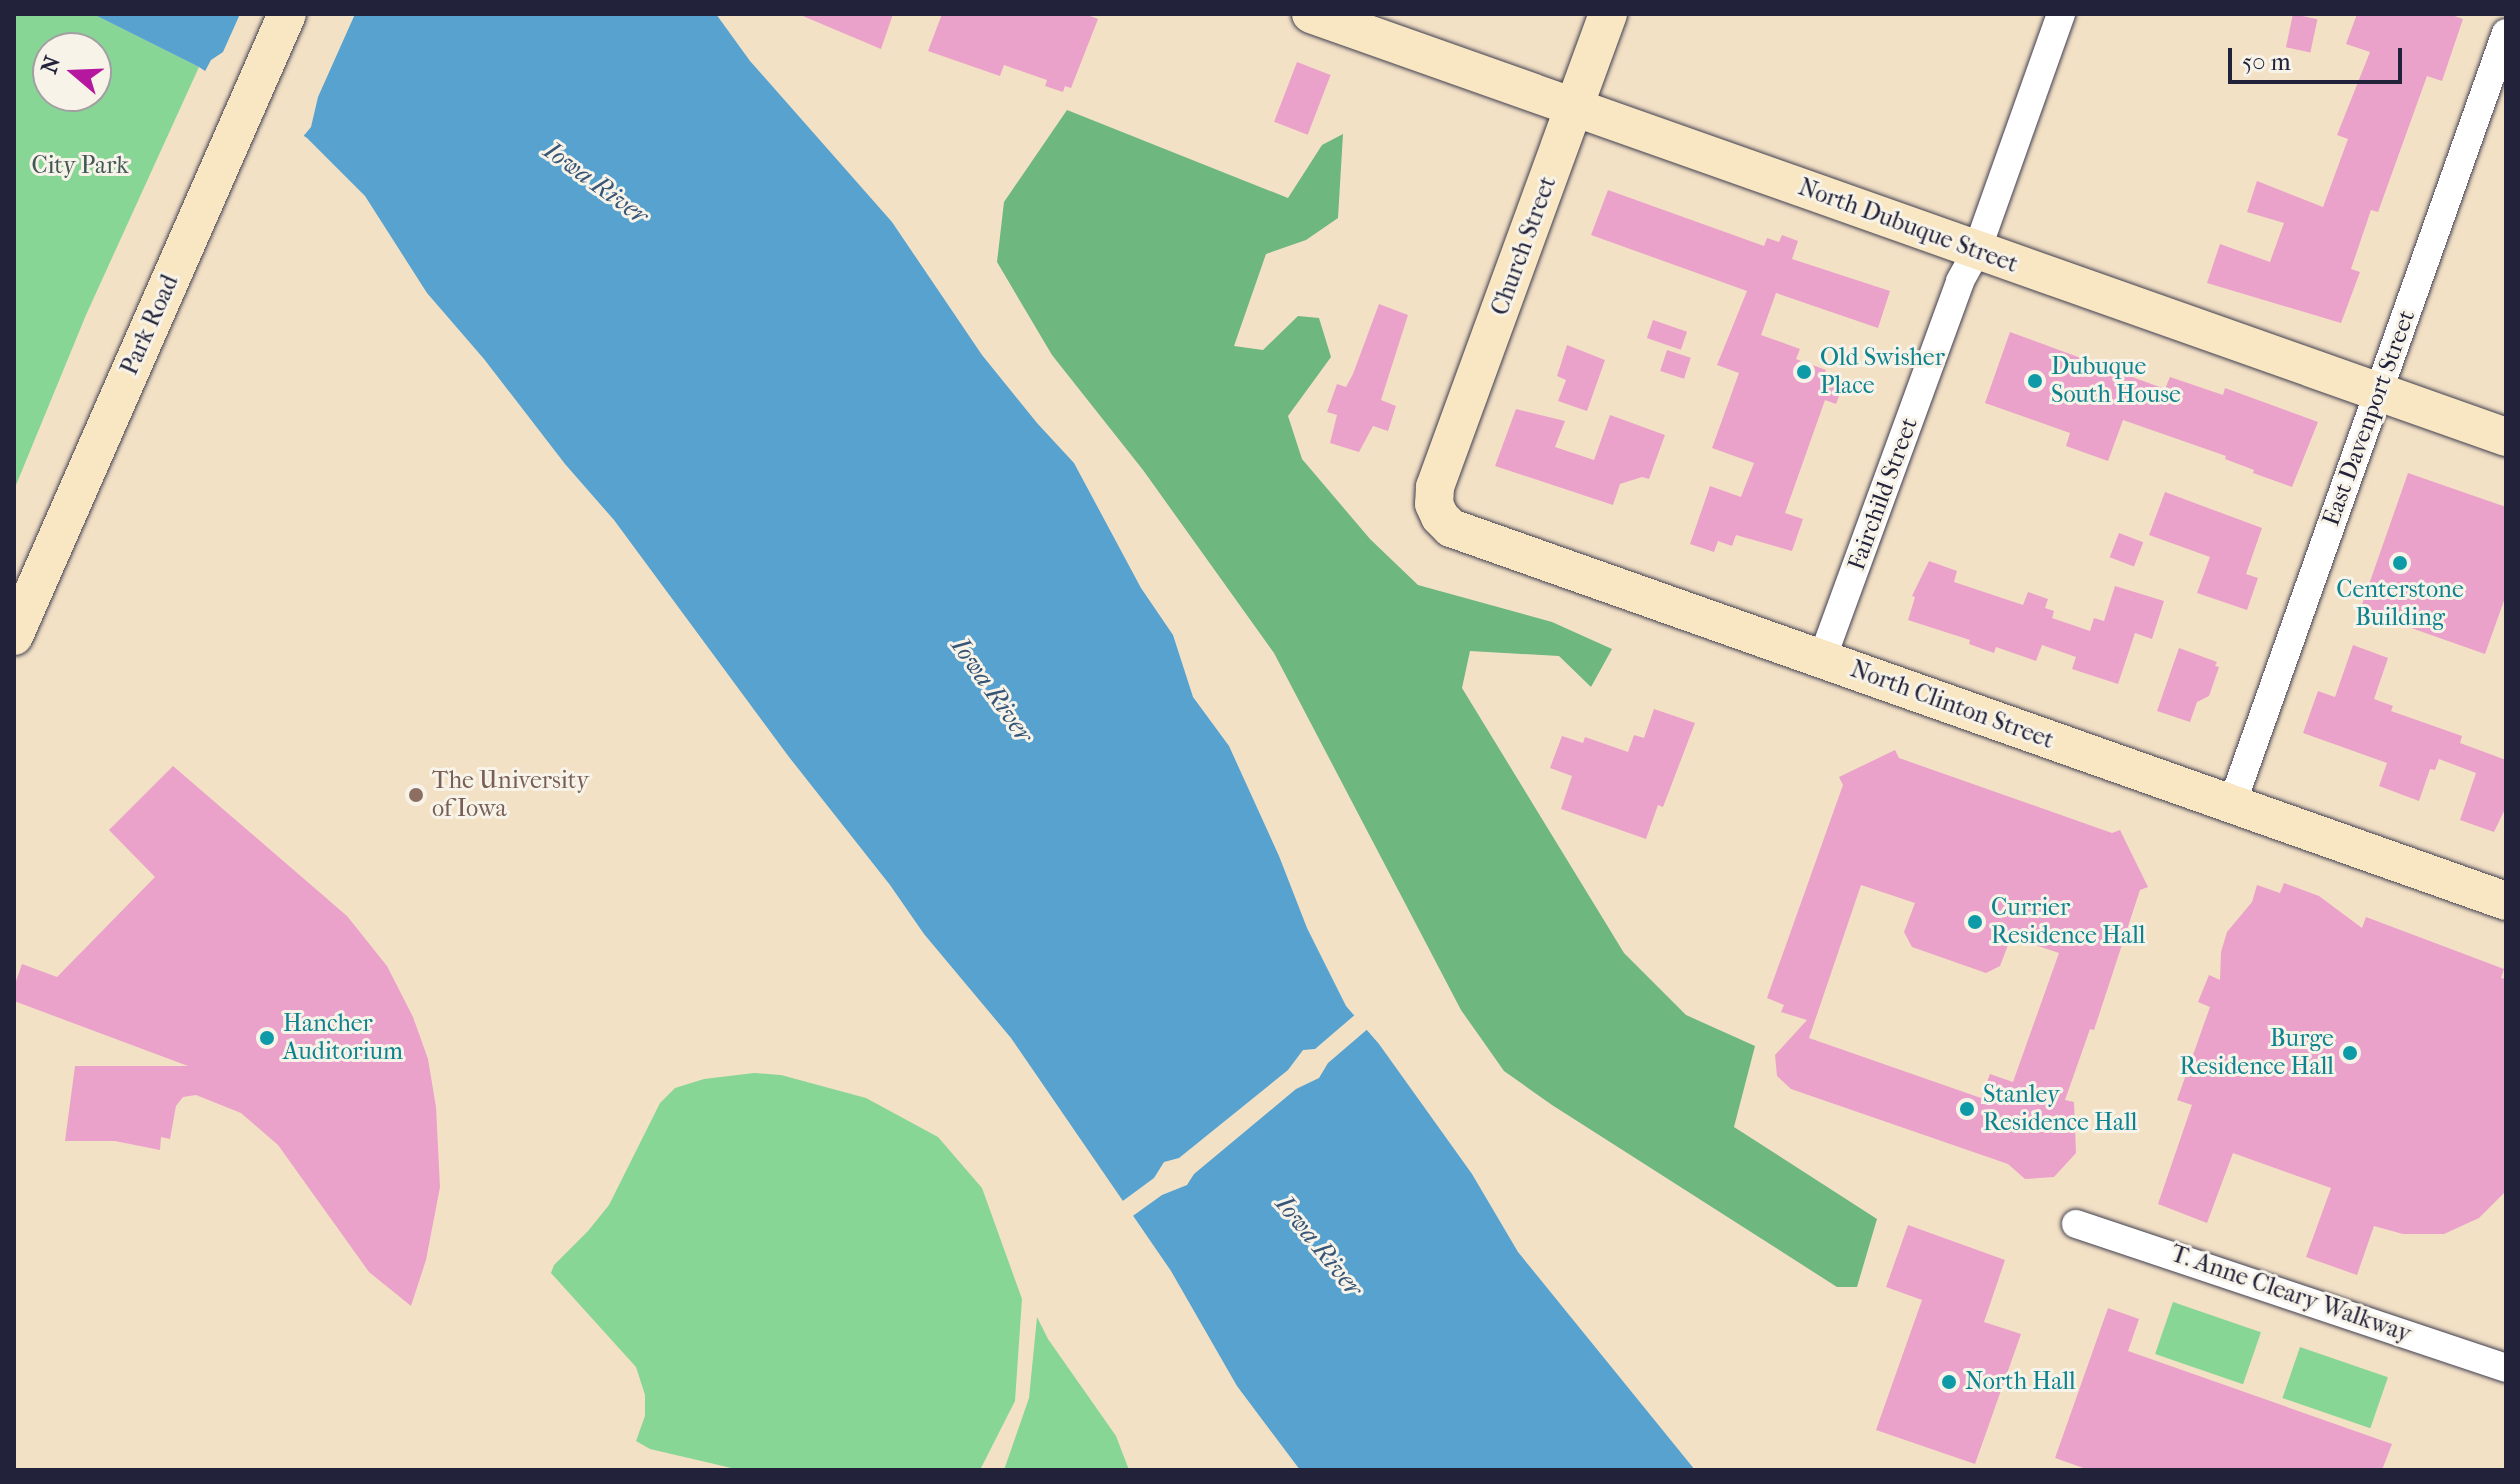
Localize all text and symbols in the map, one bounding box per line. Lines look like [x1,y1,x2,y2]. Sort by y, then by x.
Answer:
north arrow [32,32,112,112]
scale bar [2232,32,2406,82]
text: 50 m [2242,48,2291,76]
text: N [36,53,66,77]
water label: Iowa River [538,135,654,231]
park label: City Park [31,152,129,180]
street label: Church Street [1486,173,1562,319]
street label: North Dubuque Street [1794,173,2022,279]
street label: Park Road [115,271,185,379]
street label: East Davenport Street [2317,306,2421,530]
place label: Old Swisher Place [1820,344,1945,400]
place label: Dubuque South House [2051,353,2181,409]
marker: Old Swisher Place [1795,363,1813,381]
marker: Dubuque South House [2026,372,2044,390]
street label: Fairchild Street [1842,414,1924,574]
marker: Centerstone Building [2391,554,2409,572]
place label: Centerstone Building [2336,576,2464,632]
water label: Iowa River [945,632,1039,748]
street label: North Clinton Street [1847,655,2057,755]
place label: The University of Iowa [432,767,589,823]
marker: The University of Iowa [407,786,425,804]
place label: Currier Residence Hall [1991,894,2145,950]
marker: Currier Residence Hall [1966,913,1984,931]
place label: Hancher Auditorium [283,1010,403,1066]
place label: Burge Residence Hall [2180,1025,2334,1081]
marker: Hancher Auditorium [258,1029,276,1047]
marker: Burge Residence Hall [2341,1044,2359,1062]
place label: Stanley Residence Hall [1983,1081,2137,1137]
marker: Stanley Residence Hall [1958,1100,1976,1118]
water label: Iowa River [1269,1189,1369,1303]
street label: T. Anne Cleary Walkway [2167,1239,2415,1349]
place label: North Hall [1965,1368,2076,1396]
marker: North Hall [1940,1373,1958,1391]

